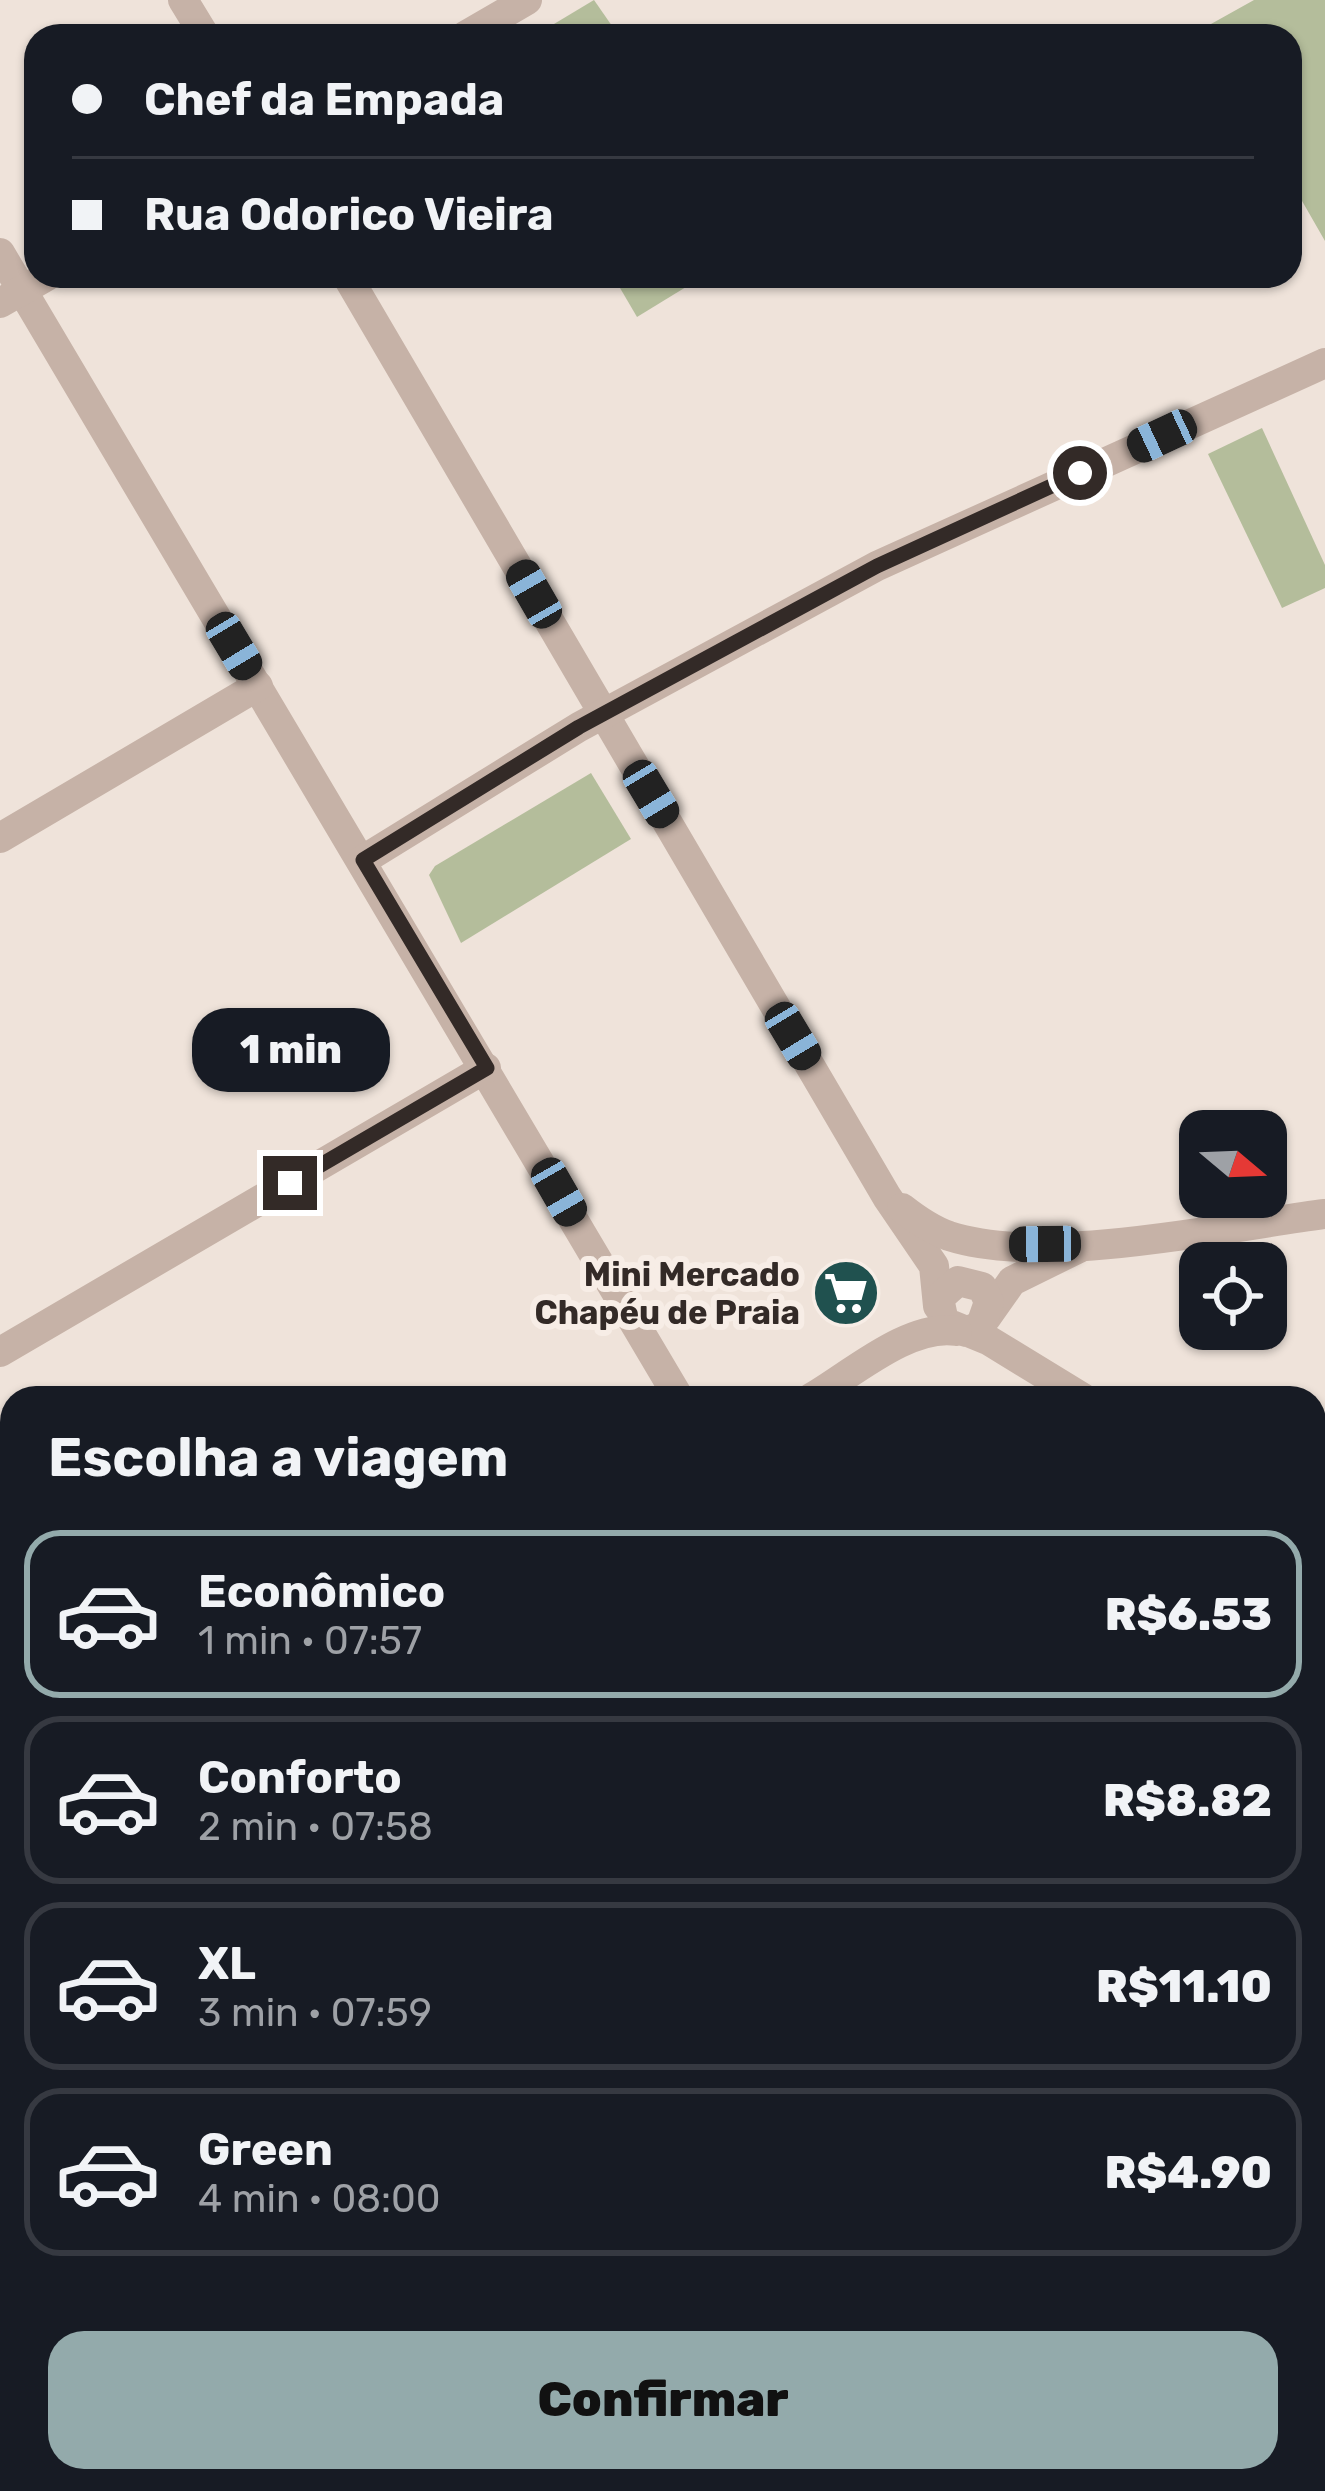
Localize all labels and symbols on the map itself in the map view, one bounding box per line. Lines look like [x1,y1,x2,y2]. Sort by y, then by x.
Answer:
car [1122,404,1202,468]
route start [1053,446,1107,500]
car [500,554,568,634]
car [200,606,268,686]
car [617,754,685,834]
car [759,996,827,1076]
callout: 1 min [191,1009,389,1093]
north arrow [1179,1110,1287,1218]
car [525,1152,593,1232]
route end [263,1156,317,1210]
car [1009,1225,1081,1263]
place label: Mini Mercado Chapéu de Praia [534,1255,800,1332]
supermarket icon: Mini Mercado Chapéu de Praia [811,1258,881,1328]

